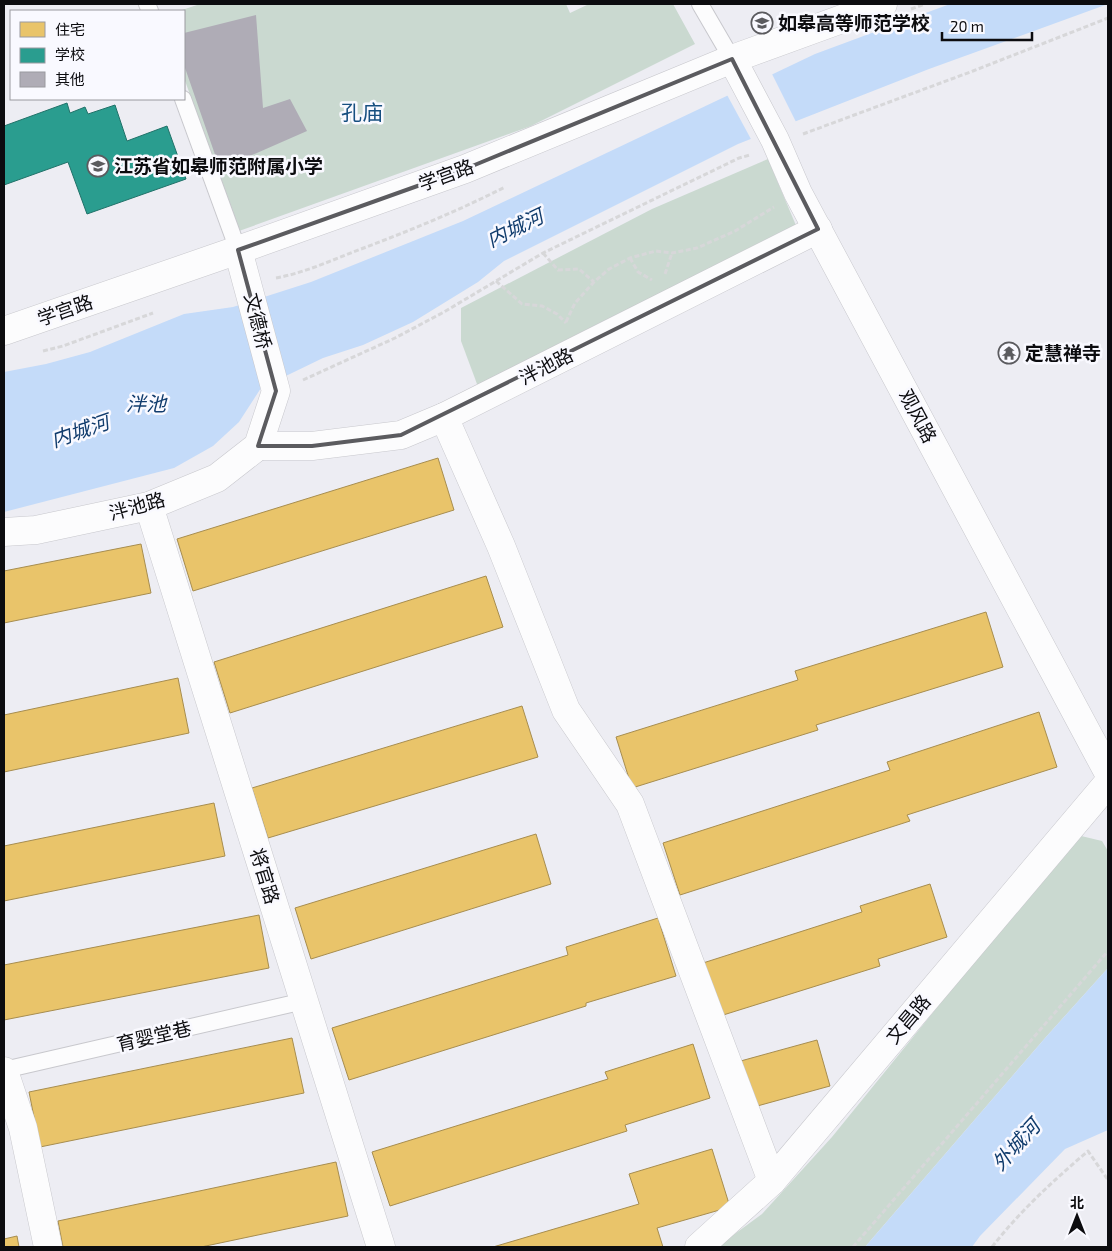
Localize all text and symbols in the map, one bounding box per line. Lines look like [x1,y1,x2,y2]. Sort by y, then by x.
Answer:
legend [10,10,185,100]
scale bar [942,10,1032,42]
school or university icon: 如皋高等师范学校 [750,11,774,35]
place label: 如皋高等师范学校 [778,11,930,34]
text: 20 m [950,17,984,35]
text: 住宅 [55,20,85,38]
text: 学校 [55,45,85,63]
text: 其他 [55,70,85,88]
district label: 孔庙 [341,99,383,124]
school or university icon: 江苏省如皋师范附属小学 [86,154,110,178]
place label: 江苏省如皋师范附属小学 [114,154,323,177]
street label: 学宫路 [415,154,477,195]
water label: 内城河 [482,201,550,251]
street label: 学宫路 [34,289,96,330]
street label: 文德桥 [240,290,277,351]
temple icon: 定慧禅寺 [997,341,1021,365]
place label: 定慧禅寺 [1025,341,1101,364]
street label: 泮池路 [515,342,576,389]
street label: 观风路 [895,385,942,446]
water label: 泮池 [126,391,168,415]
water label: 内城河 [47,408,116,451]
street label: 泮池路 [106,487,167,524]
street label: 将官路 [246,845,285,906]
street label: 文昌路 [880,989,935,1048]
street label: 育婴堂巷 [114,1016,194,1055]
water label: 外城河 [986,1111,1047,1175]
north arrow [1052,1191,1102,1241]
text: 北 [1070,1194,1084,1211]

